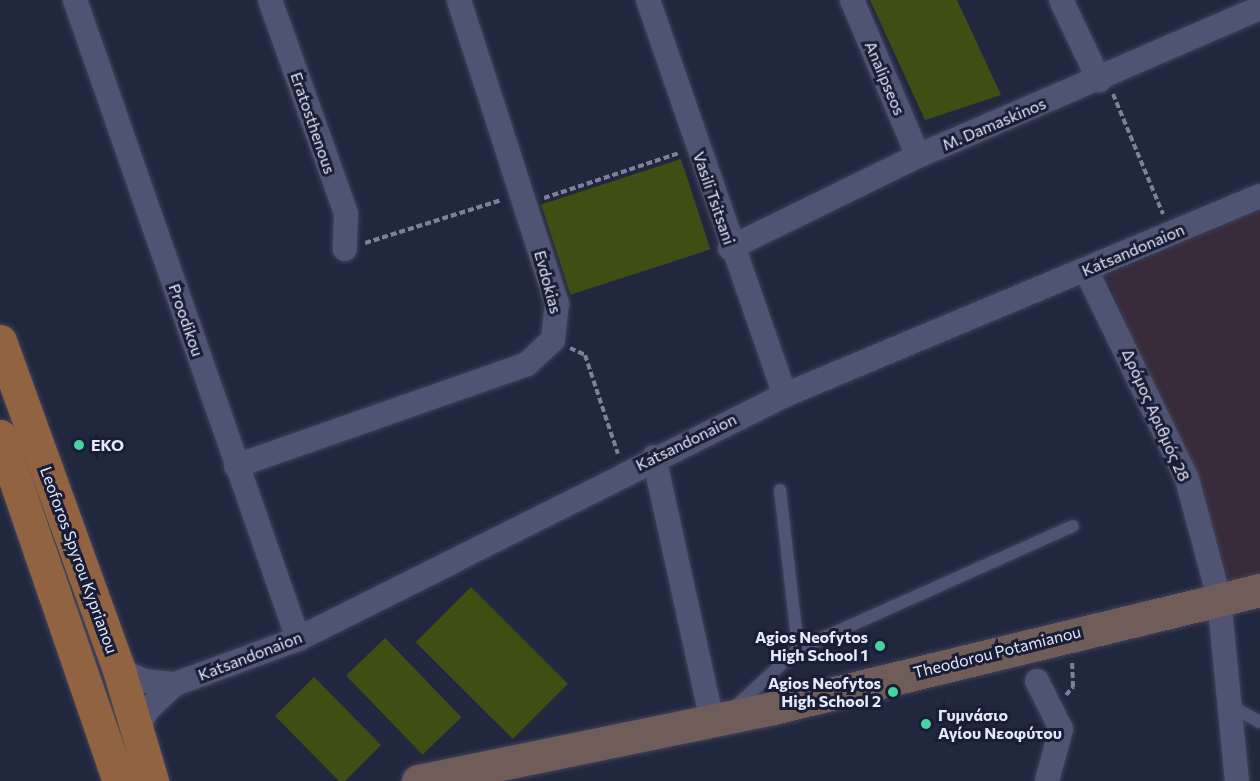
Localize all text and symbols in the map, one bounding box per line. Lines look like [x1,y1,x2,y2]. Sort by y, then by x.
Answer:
street label: Analipseos [861,38,909,118]
street label: Eratosthenous [287,70,339,176]
street label: M. Damaskinos [939,94,1049,154]
street label: Vasili Tsitsani [689,149,739,247]
street label: Katsandonaion [1079,220,1187,280]
street label: Evdokias [530,248,566,316]
street label: Proodikou [165,281,207,359]
street label: Δρόμος Αριθμός 28 [1118,346,1194,484]
street label: Katsandonaion [633,409,739,475]
place label: EKO [91,435,124,455]
marker: EKO [72,438,86,452]
street label: Leoforos Spyrou Kyprianou [36,464,122,656]
street label: Theodorou Potamianou [911,622,1083,682]
street label: Katsandonaion [195,627,305,685]
place label: Agios Neofytos High School 1 [755,627,868,665]
marker: Agios Neofytos High School 1 [873,639,887,653]
place label: Agios Neofytos High School 2 [768,673,881,711]
marker: Agios Neofytos High School 2 [886,685,900,699]
place label: Γυμνάσιο Αγίου Νεοφύτου [938,705,1062,743]
marker: Γυμνάσιο Αγίου Νεοφύτου [919,717,933,731]

